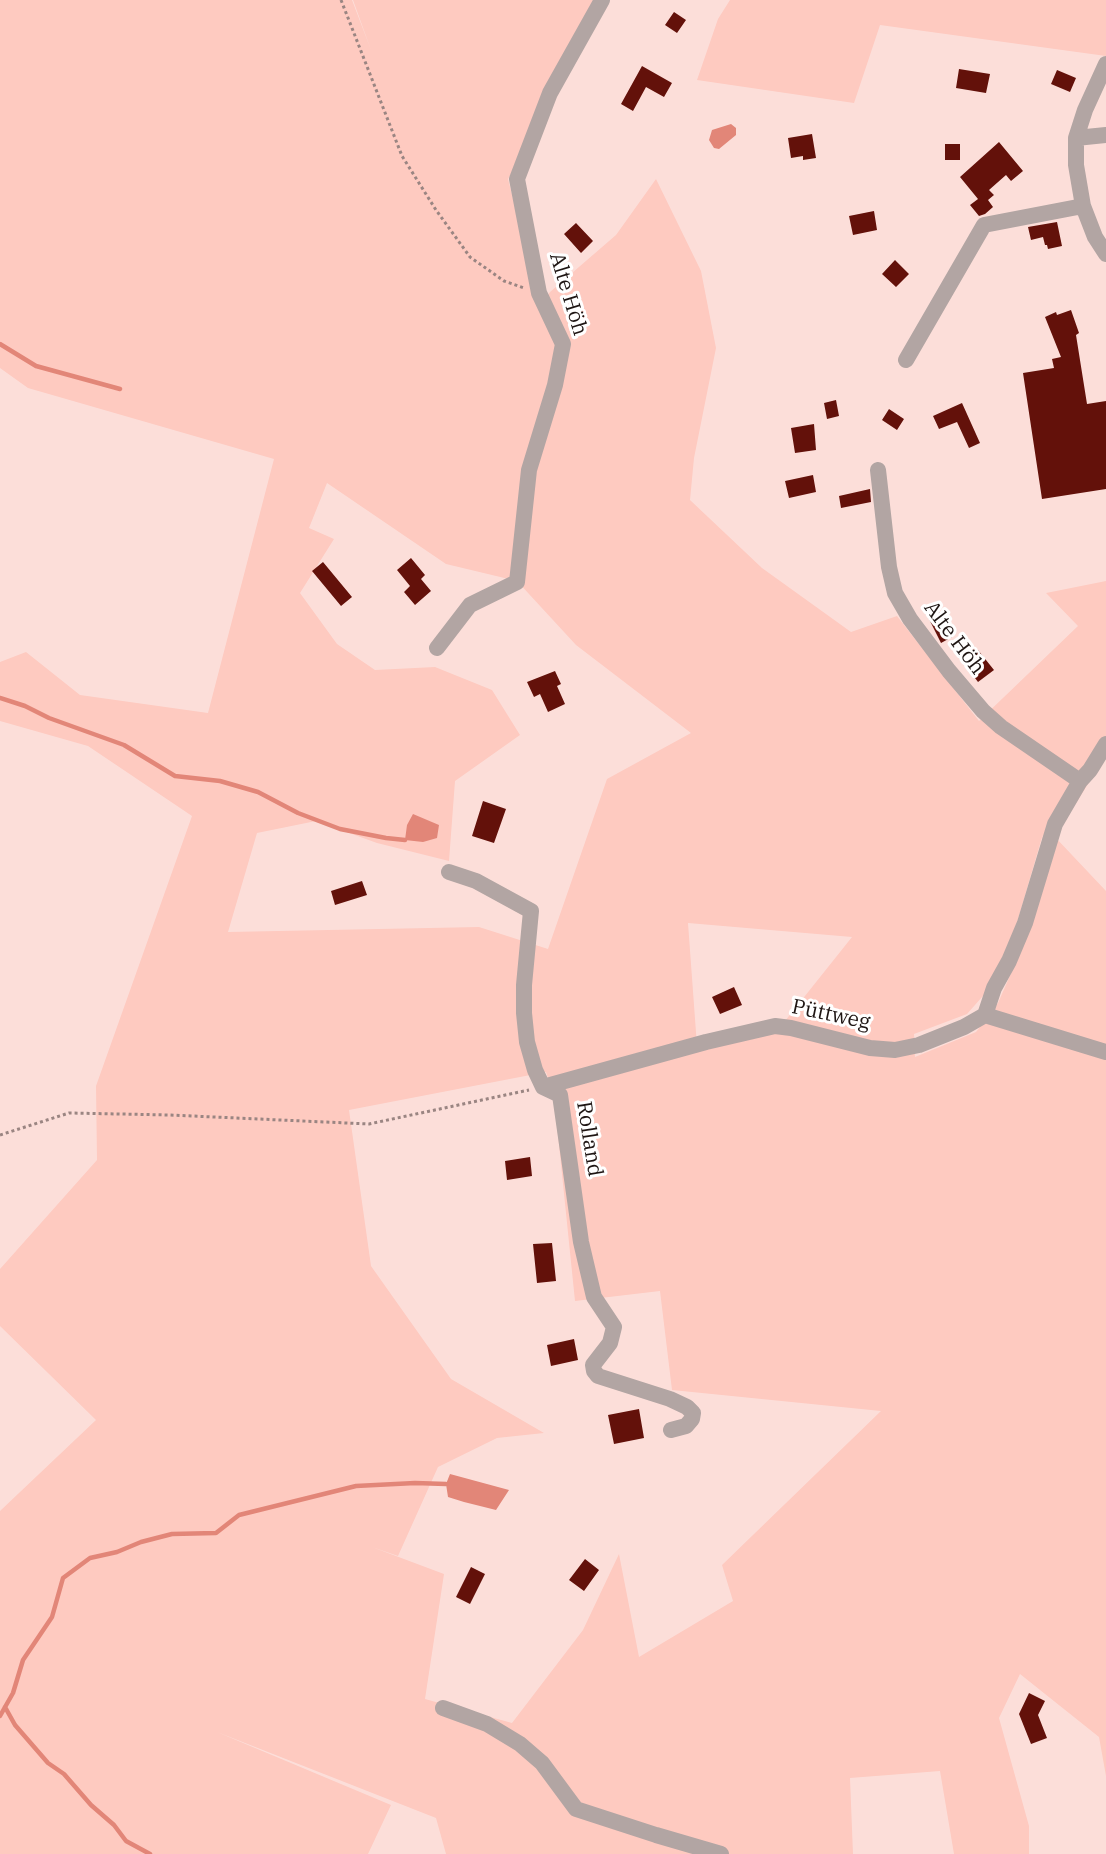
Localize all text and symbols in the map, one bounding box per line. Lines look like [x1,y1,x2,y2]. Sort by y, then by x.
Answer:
street label: Alte Höh [543,249,593,339]
street label: Alte Höh [918,596,990,680]
street label: Püttweg [789,994,873,1036]
street label: Rolland [571,1100,607,1178]

